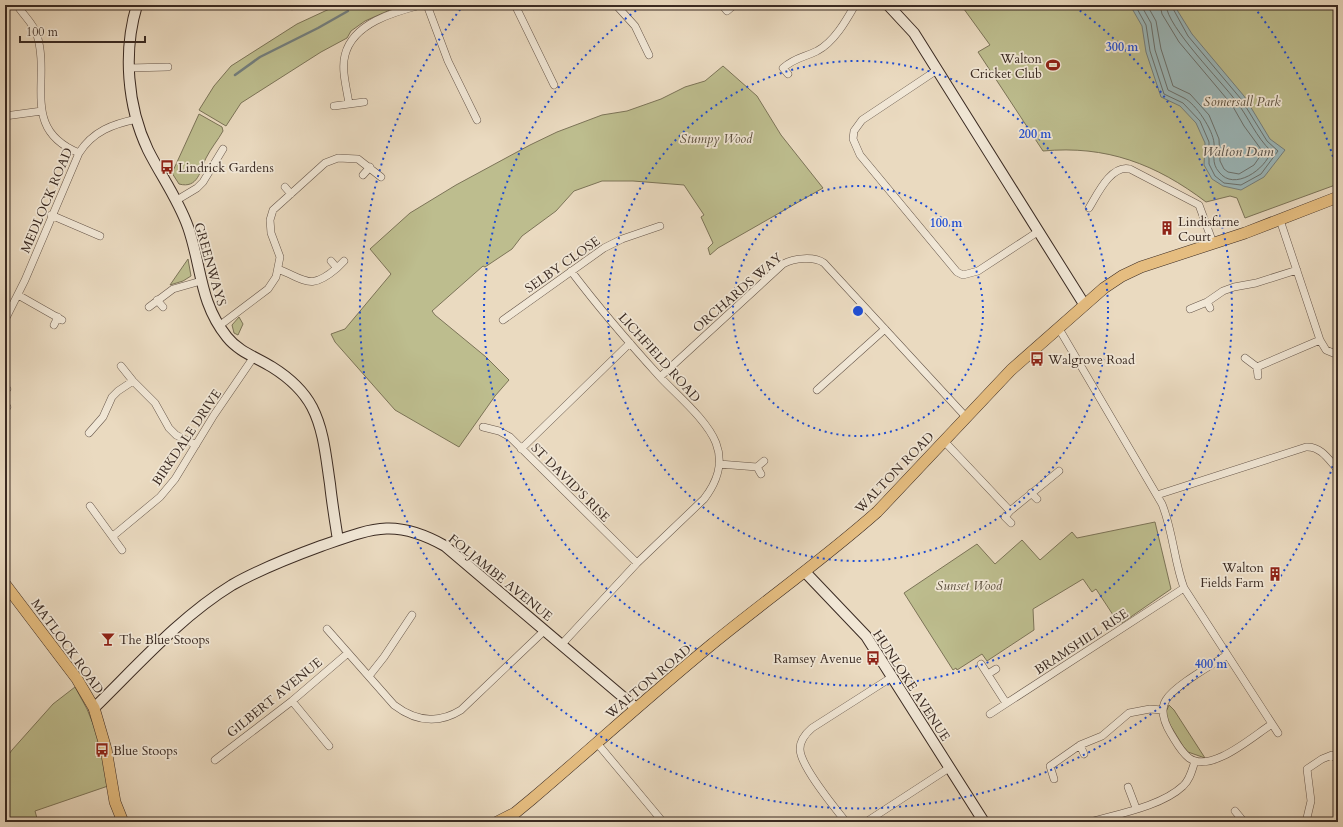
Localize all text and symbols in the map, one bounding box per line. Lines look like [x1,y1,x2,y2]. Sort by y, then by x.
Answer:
scale bar [20,18,145,44]
text: 100 m [26,24,59,40]
text: 300 m [1106,39,1139,55]
place label: Walton Cricket Club [970,50,1043,83]
sports icon: Walton Cricket Club [1045,57,1061,73]
park label: Somersall Park [1203,93,1281,111]
text: 200 m [1019,126,1052,142]
park label: Stumpy Wood [680,130,753,148]
water label: Walton Dam [1202,142,1274,161]
street label: MEDLOCK ROAD [17,145,77,256]
bus stop icon: Lindrick Gardens [159,159,175,175]
place label: Lindrick Gardens [178,159,274,177]
place label: Lindisfarne Court [1178,213,1240,246]
text: 100 m [930,215,963,231]
street label: GREENWAYS [190,220,231,308]
building icon: Lindisfarne Court [1159,220,1175,236]
street label: SELBY CLOSE [521,232,604,297]
street label: ORCHARDS WAY [689,249,786,337]
centre of rings [851,304,865,318]
street label: LICHFIELD ROAD [614,309,704,406]
bus stop icon: Walgrove Road [1029,351,1045,367]
place label: Walgrove Road [1047,351,1135,369]
street label: BIRKDALE DRIVE [148,386,226,489]
street label: WALTON ROAD [850,428,938,518]
street label: ST DAVID'S RISE [527,439,614,526]
street label: FOLJAMBE AVENUE [444,530,556,625]
place label: Walton Fields Farm [1200,559,1265,592]
building icon: Walton Fields Farm [1267,566,1283,582]
park label: Sunset Wood [936,577,1003,595]
street label: MATLOCK ROAD [27,595,108,698]
street label: BRAMSHILL RISE [1031,605,1132,679]
street label: HUNLOKE AVENUE [868,626,954,745]
bar icon: The Blue Stoops [100,631,116,647]
place label: The Blue Stoops [119,631,210,649]
street label: WALTON ROAD [601,641,695,724]
place label: Ramsey Avenue [774,650,862,668]
bus stop icon: Ramsey Avenue [865,650,881,666]
street label: GILBERT AVENUE [223,654,326,742]
text: 400 m [1195,656,1228,672]
bus stop icon: Blue Stoops [94,742,110,758]
place label: Blue Stoops [113,742,178,760]

